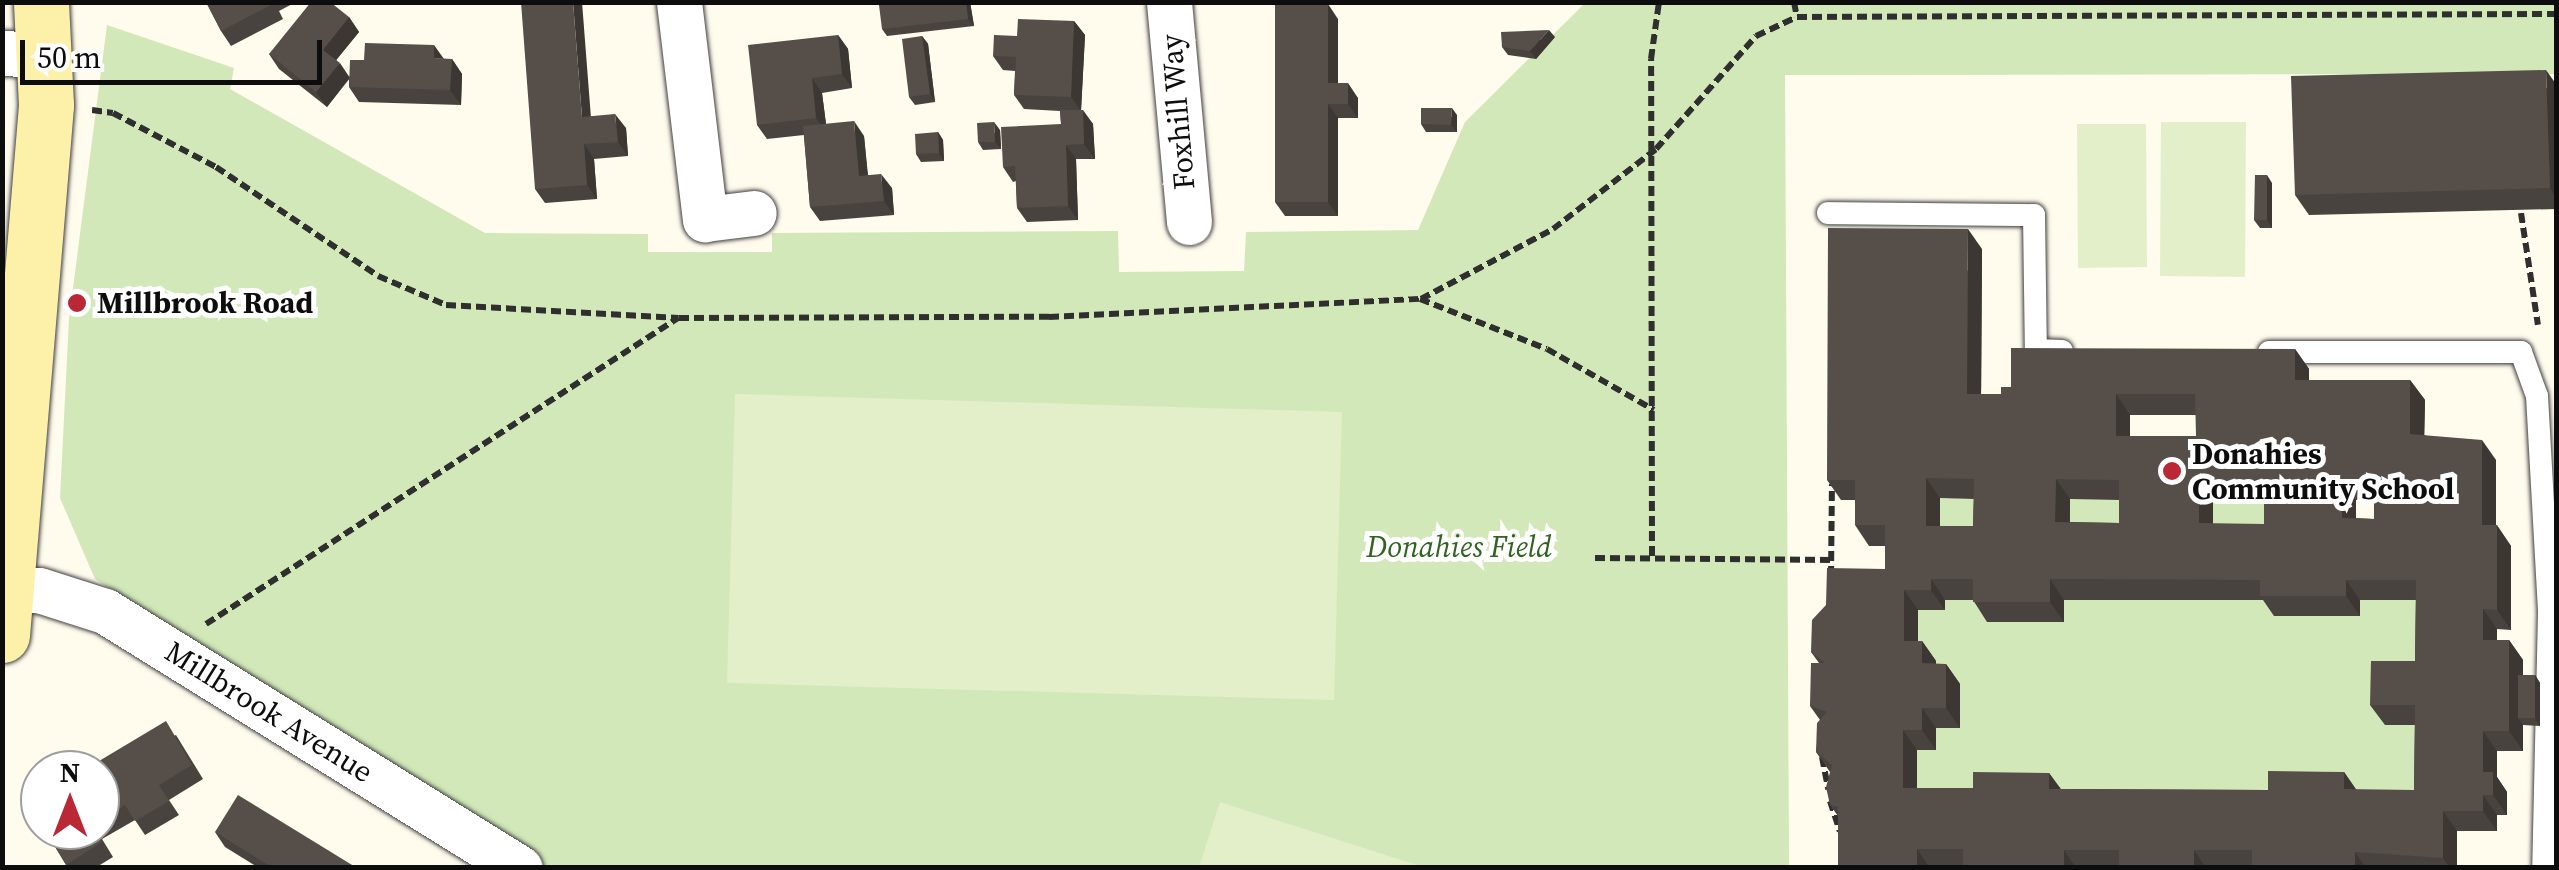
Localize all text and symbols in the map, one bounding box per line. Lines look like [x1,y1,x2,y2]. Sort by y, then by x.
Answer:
scale bar [25,20,328,82]
street label: Foxhill Way [1153,32,1203,192]
text: 50 m [37,37,101,78]
place label: Millbrook Road [97,285,313,321]
marker: Millbrook Road [66,292,88,314]
place label: Donahies Community School [2192,436,2454,506]
marker: Donahies Community School [2161,460,2183,482]
park label: Donahies Field [1366,529,1552,565]
street label: Millbrook Avenue [158,634,380,790]
north arrow [20,750,120,850]
text: N [60,753,80,791]

